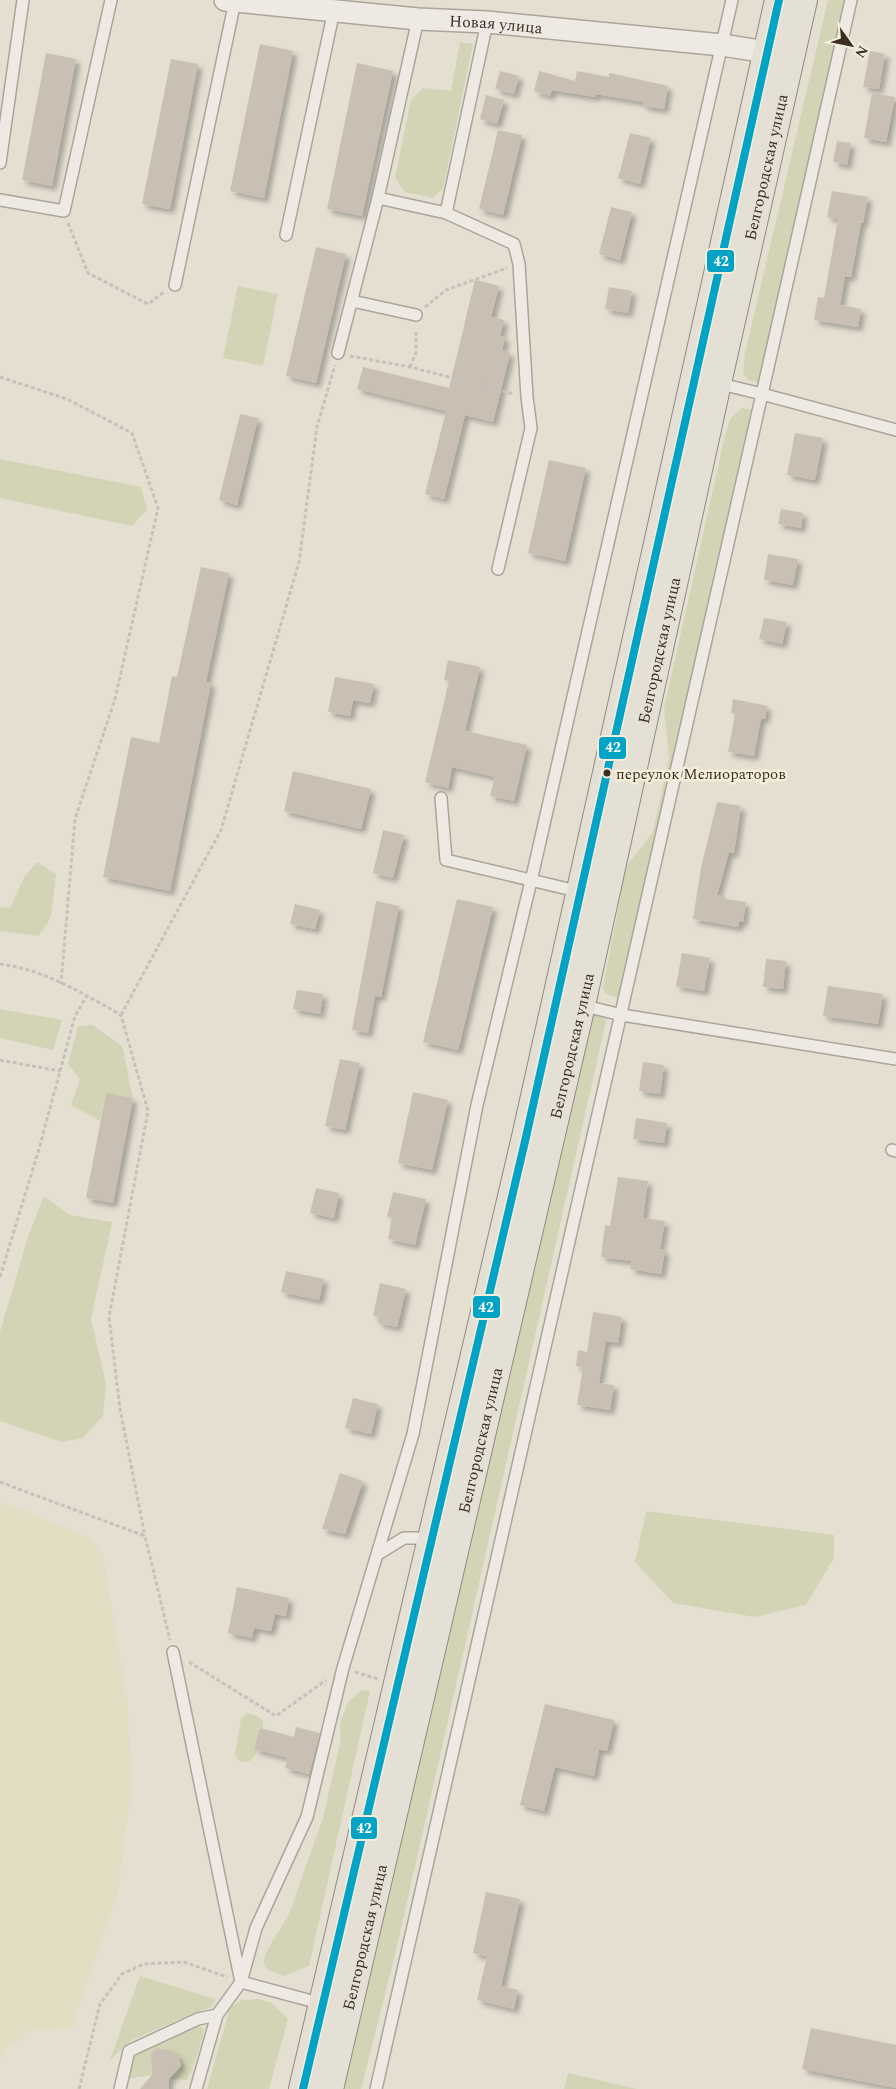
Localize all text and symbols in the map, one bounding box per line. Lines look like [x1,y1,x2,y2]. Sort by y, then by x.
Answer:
street label: Новая улица [449,9,544,40]
north arrow [826,20,876,70]
text: N [850,41,873,62]
street label: Белгородская улица [738,92,795,243]
line badge: 42 [706,249,735,273]
text: 42 [713,251,729,272]
street label: Белгородская улица [632,575,687,726]
line badge: 42 [598,736,627,760]
text: 42 [605,737,621,758]
place label: переулок Мелиораторов [616,763,786,786]
marker: переулок Мелиораторов [602,768,612,778]
street label: Белгородская улица [544,970,601,1121]
line badge: 42 [472,1295,501,1319]
text: 42 [478,1297,494,1318]
street label: Белгородская улица [452,1365,509,1516]
line badge: 42 [350,1816,378,1840]
text: 42 [356,1818,372,1839]
street label: Белгородская улица [337,1862,394,2013]

